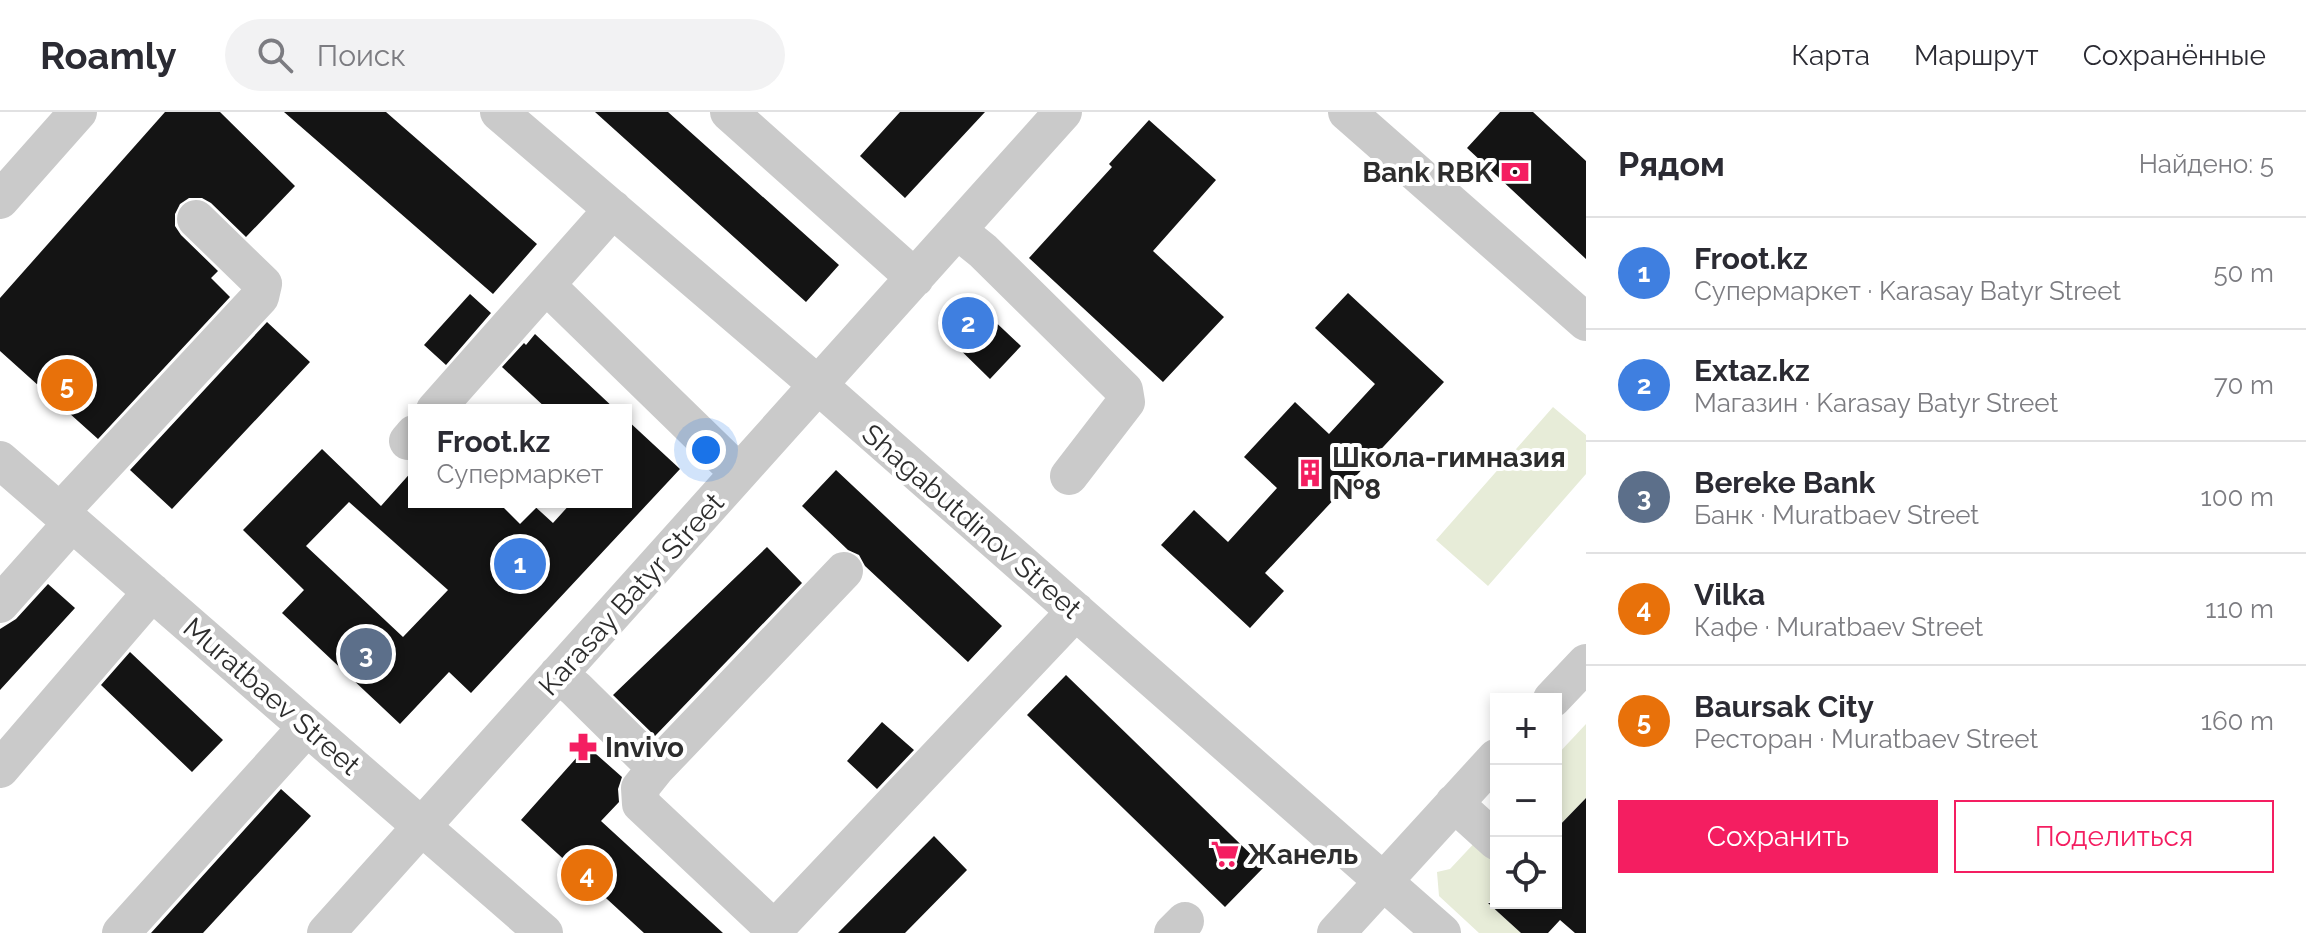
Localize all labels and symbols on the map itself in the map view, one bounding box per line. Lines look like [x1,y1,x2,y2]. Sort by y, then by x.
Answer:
place label: Bank RBK [1362,156,1494,189]
bank icon: Bank RBK [1500,157,1530,187]
pin: 2 [942,293,994,353]
pin: 5 [41,355,93,415]
street label: Shagabutdinov Street [856,417,1088,626]
your location [686,430,726,470]
place label: Школа-гимназия №8 [1332,441,1566,506]
building icon: Школа-гимназия №8 [1295,458,1325,488]
street label: Karasay Batyr Street [532,486,731,702]
pin: 1 [494,534,546,594]
street label: Muratbaev Street [177,611,367,782]
pin: 3 [340,624,392,684]
place label: Invivo [605,731,684,764]
pharmacy icon: Invivo [568,732,598,762]
place label: Жанель [1247,838,1358,871]
supermarket icon: Жанель [1210,839,1240,869]
pin: 4 [561,845,613,905]

